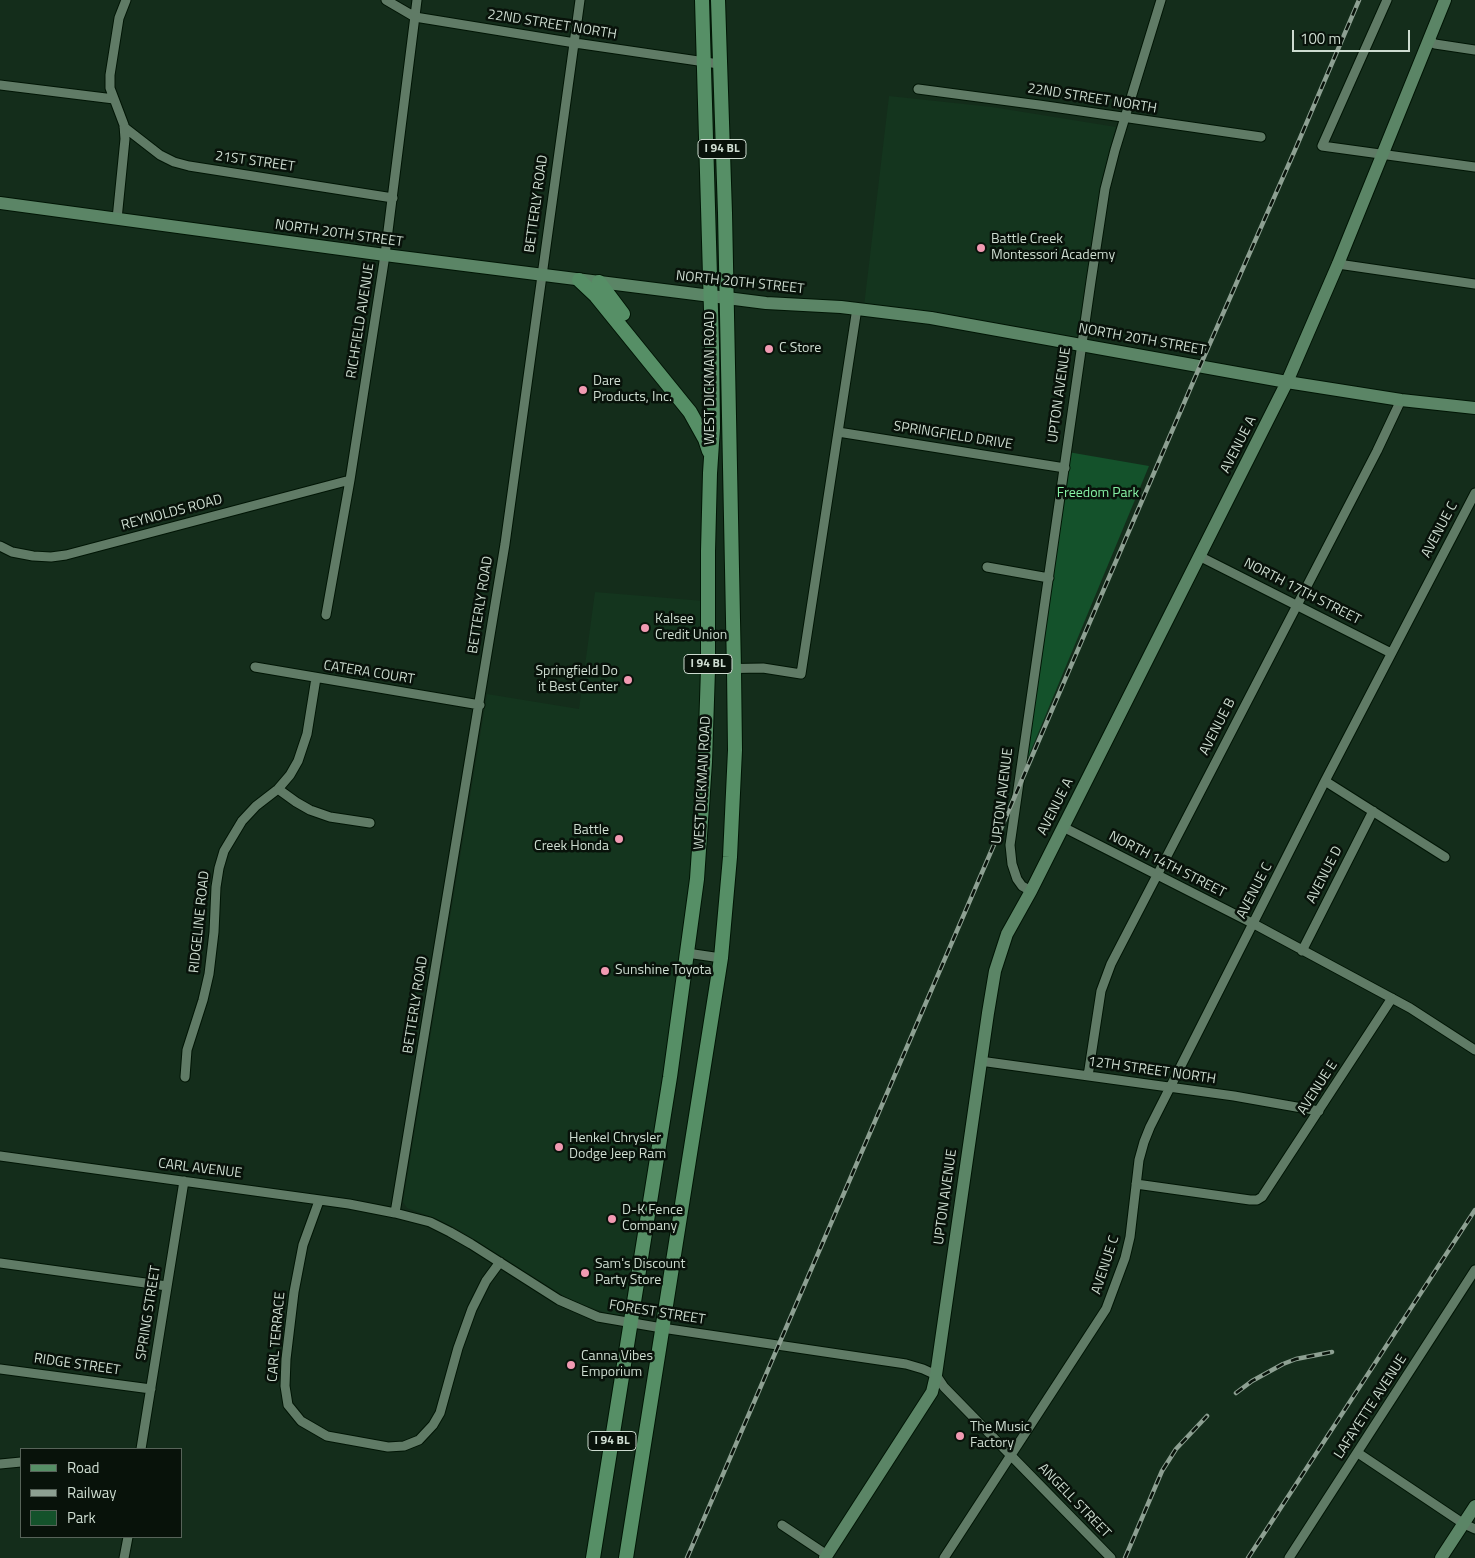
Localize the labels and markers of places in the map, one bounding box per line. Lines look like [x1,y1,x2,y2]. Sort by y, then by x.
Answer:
place label: Battle Creek Montessori Academy [991,232,1115,264]
marker: Battle Creek Montessori Academy [975,242,987,254]
place label: C Store [779,341,821,357]
marker: C Store [763,343,775,355]
place label: Dare Products, Inc. [593,374,672,407]
marker: Dare Products, Inc. [577,384,589,396]
place label: Kalsee Credit Union [655,612,727,644]
marker: Kalsee Credit Union [639,622,651,634]
place label: Springfield Do it Best Center [535,664,618,696]
marker: Springfield Do it Best Center [622,674,634,686]
place label: Battle Creek Honda [534,823,609,856]
marker: Battle Creek Honda [613,833,625,845]
place label: Sunshine Toyota [615,963,712,979]
marker: Sunshine Toyota [599,965,611,977]
place label: Henkel Chrysler Dodge Jeep Ram [569,1131,666,1164]
marker: Henkel Chrysler Dodge Jeep Ram [553,1141,565,1153]
place label: D-K Fence Company [622,1203,683,1236]
marker: D-K Fence Company [606,1213,618,1225]
place label: Sam's Discount Party Store [595,1257,685,1290]
marker: Sam's Discount Party Store [579,1267,591,1279]
place label: Canna Vibes Emporium [581,1349,653,1381]
marker: Canna Vibes Emporium [565,1359,577,1371]
place label: The Music Factory [970,1420,1030,1452]
marker: The Music Factory [954,1430,966,1442]

